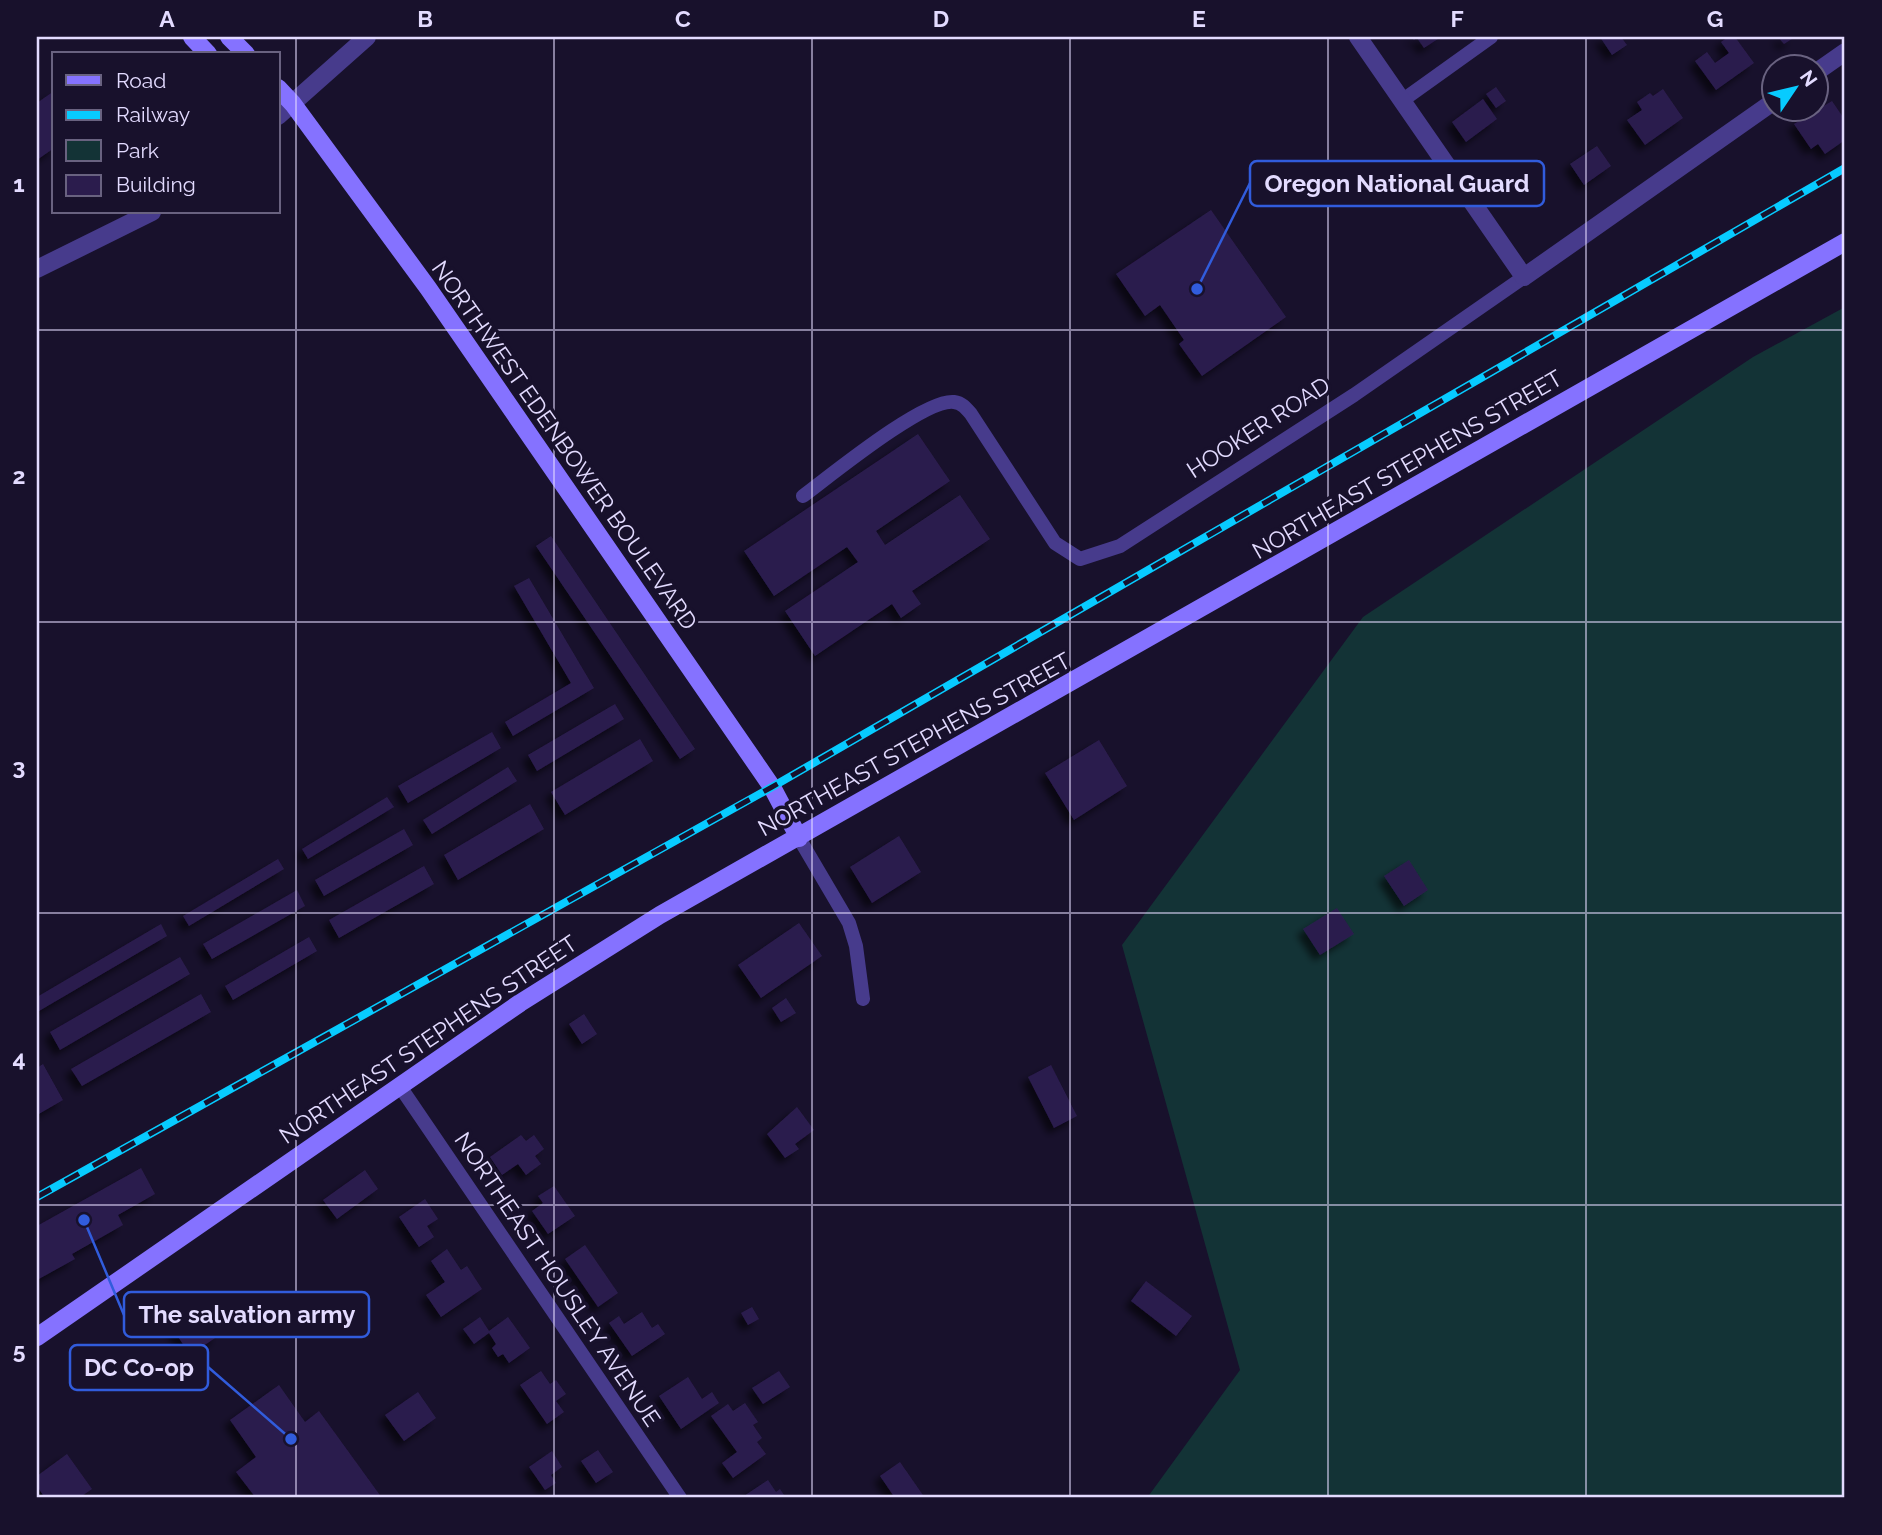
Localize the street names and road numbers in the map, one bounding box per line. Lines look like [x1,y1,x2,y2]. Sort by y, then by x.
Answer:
street label: NORTHWEST EDENBOWER BOULEVARD [427,255,703,635]
street label: NORTHEAST STEPHENS STREET [1247,364,1567,564]
street label: HOOKER ROAD [1181,371,1335,483]
street label: NORTHEAST STEPHENS STREET [753,647,1075,841]
street label: NORTHEAST STEPHENS STREET [274,929,582,1149]
street label: NORTHEAST HOUSLEY AVENUE [449,1127,667,1431]

